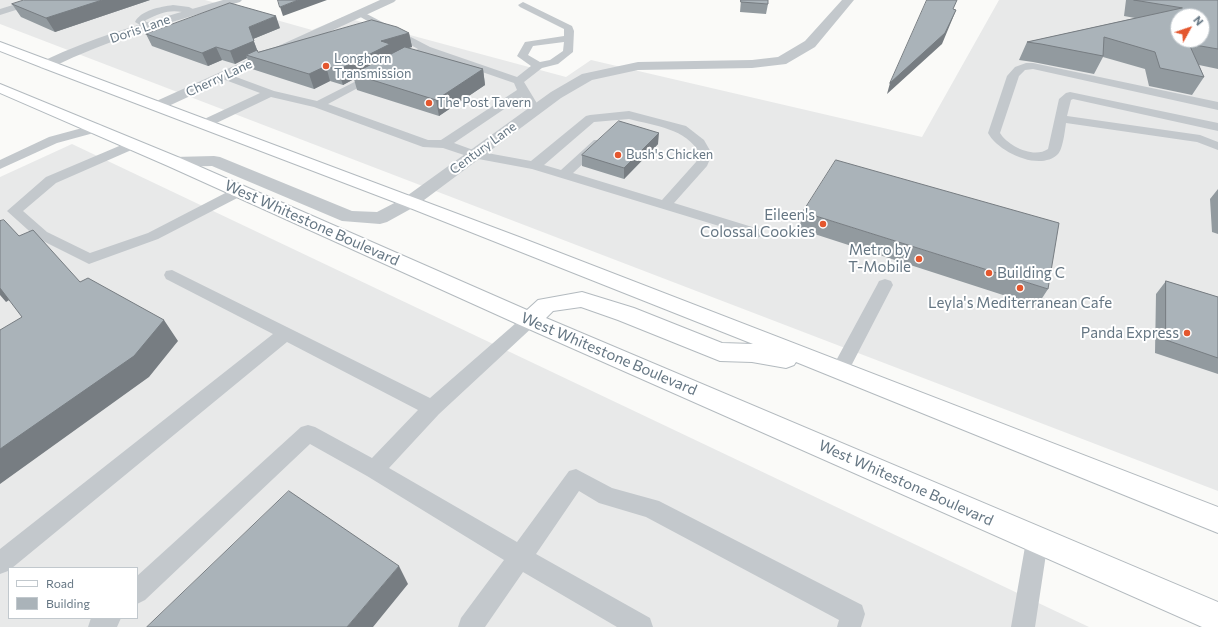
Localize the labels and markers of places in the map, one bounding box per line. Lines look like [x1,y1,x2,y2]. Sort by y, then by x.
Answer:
place label: Longhorn Transmission [334,51,412,82]
marker: Longhorn Transmission [321,61,331,71]
place label: The Post Tavern [437,95,531,111]
marker: The Post Tavern [424,98,434,108]
place label: Bush's Chicken [626,147,713,163]
marker: Bush's Chicken [613,150,623,160]
place label: Eileen's Colossal Cookies [700,206,815,241]
marker: Eileen's Colossal Cookies [818,219,828,229]
place label: Metro by T-Mobile [848,241,911,276]
marker: Metro by T-Mobile [914,254,924,264]
place label: Building C [997,264,1065,282]
marker: Building C [984,268,994,278]
marker: Leyla's Mediterranean Cafe [1015,283,1025,293]
place label: Leyla's Mediterranean Cafe [928,294,1112,312]
place label: Panda Express [1081,324,1179,342]
marker: Panda Express [1182,328,1192,338]

